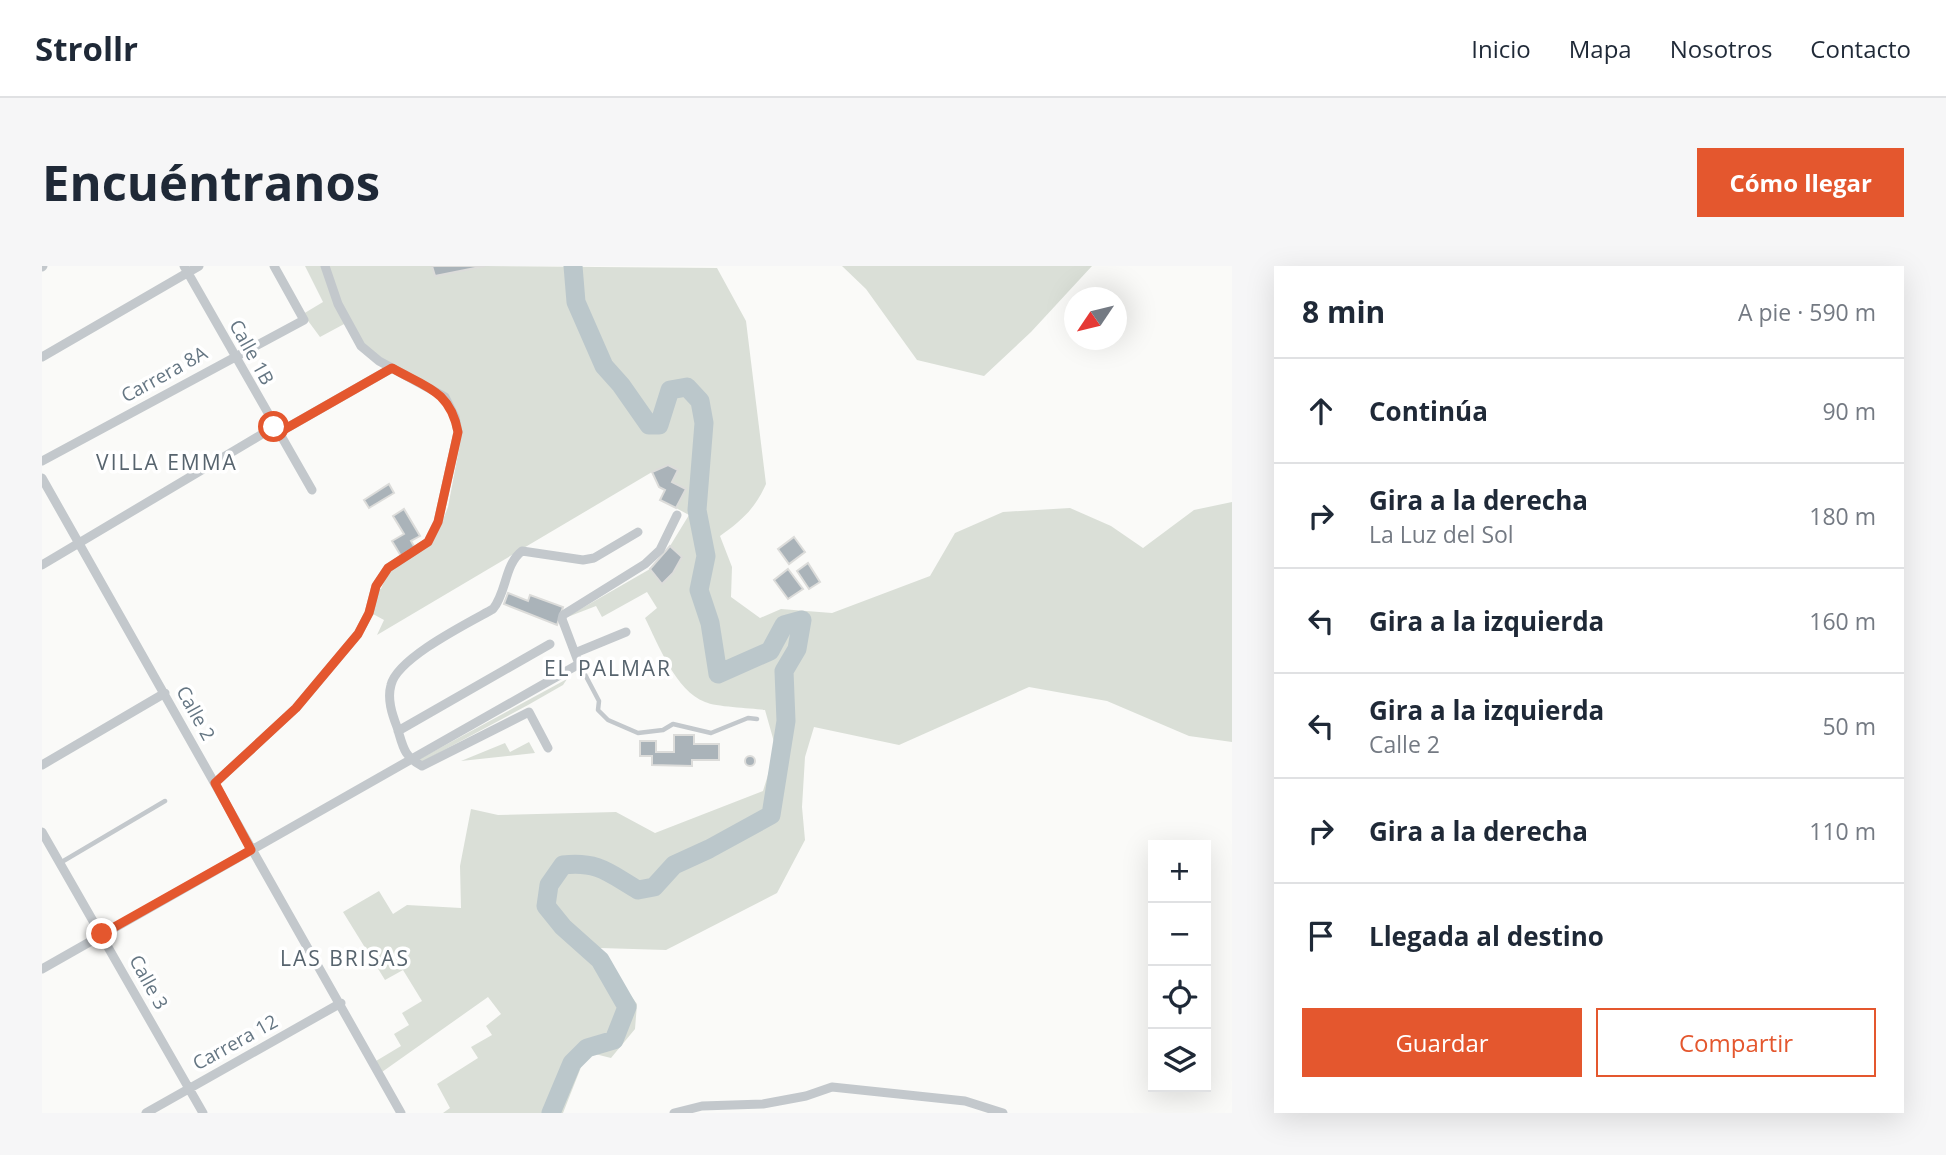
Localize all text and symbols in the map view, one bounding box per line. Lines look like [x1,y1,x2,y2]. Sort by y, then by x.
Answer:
text: Strollr [35,26,138,71]
text: Inicio [1471,32,1531,65]
text: Mapa [1569,32,1632,65]
text: Nosotros [1670,32,1772,65]
text: Contacto [1810,32,1911,65]
button: Cómo llegar [1697,148,1904,217]
text: Encuéntranos [42,149,380,215]
north arrow [1064,287,1127,350]
text: 8 min [1302,291,1385,332]
text: A pie · 590 m [1738,296,1876,328]
street label: Calle 1B [223,315,281,389]
street label: Carrera 8A [116,340,212,408]
icon: ahead [1302,392,1340,430]
text: Continúa [1369,393,1488,429]
text: 90 m [1822,395,1876,427]
route start [258,411,289,442]
district label: VILLA EMMA [96,448,238,476]
text: Gira a la derecha [1369,482,1588,518]
icon: right [1302,497,1340,535]
text: 180 m [1809,500,1876,532]
text: La Luz del Sol [1369,518,1514,550]
icon: left [1302,602,1340,640]
text: Gira a la izquierda [1369,603,1604,639]
text: 160 m [1809,605,1876,637]
district label: EL PALMAR [544,654,672,682]
street label: Calle 2 [170,681,222,745]
text: Gira a la izquierda [1369,692,1604,728]
icon: left [1302,707,1340,745]
text: 50 m [1822,710,1876,742]
text: Calle 2 [1369,728,1440,760]
icon: right [1302,812,1340,850]
text: Gira a la derecha [1369,813,1588,849]
text: 110 m [1809,815,1876,847]
map controls [1148,840,1211,1092]
button: + [1148,840,1211,903]
button: − [1148,903,1211,966]
icon: arrive [1302,917,1340,955]
route end [86,918,117,949]
text: Llegada al destino [1369,918,1604,954]
district label: LAS BRISAS [280,944,410,972]
street label: Calle 3 [123,950,175,1014]
button: locate [1148,966,1211,1029]
street label: Carrera 12 [188,1008,282,1076]
button: Guardar [1302,1008,1582,1077]
button: Compartir [1596,1008,1876,1077]
button: layers [1148,1029,1211,1092]

